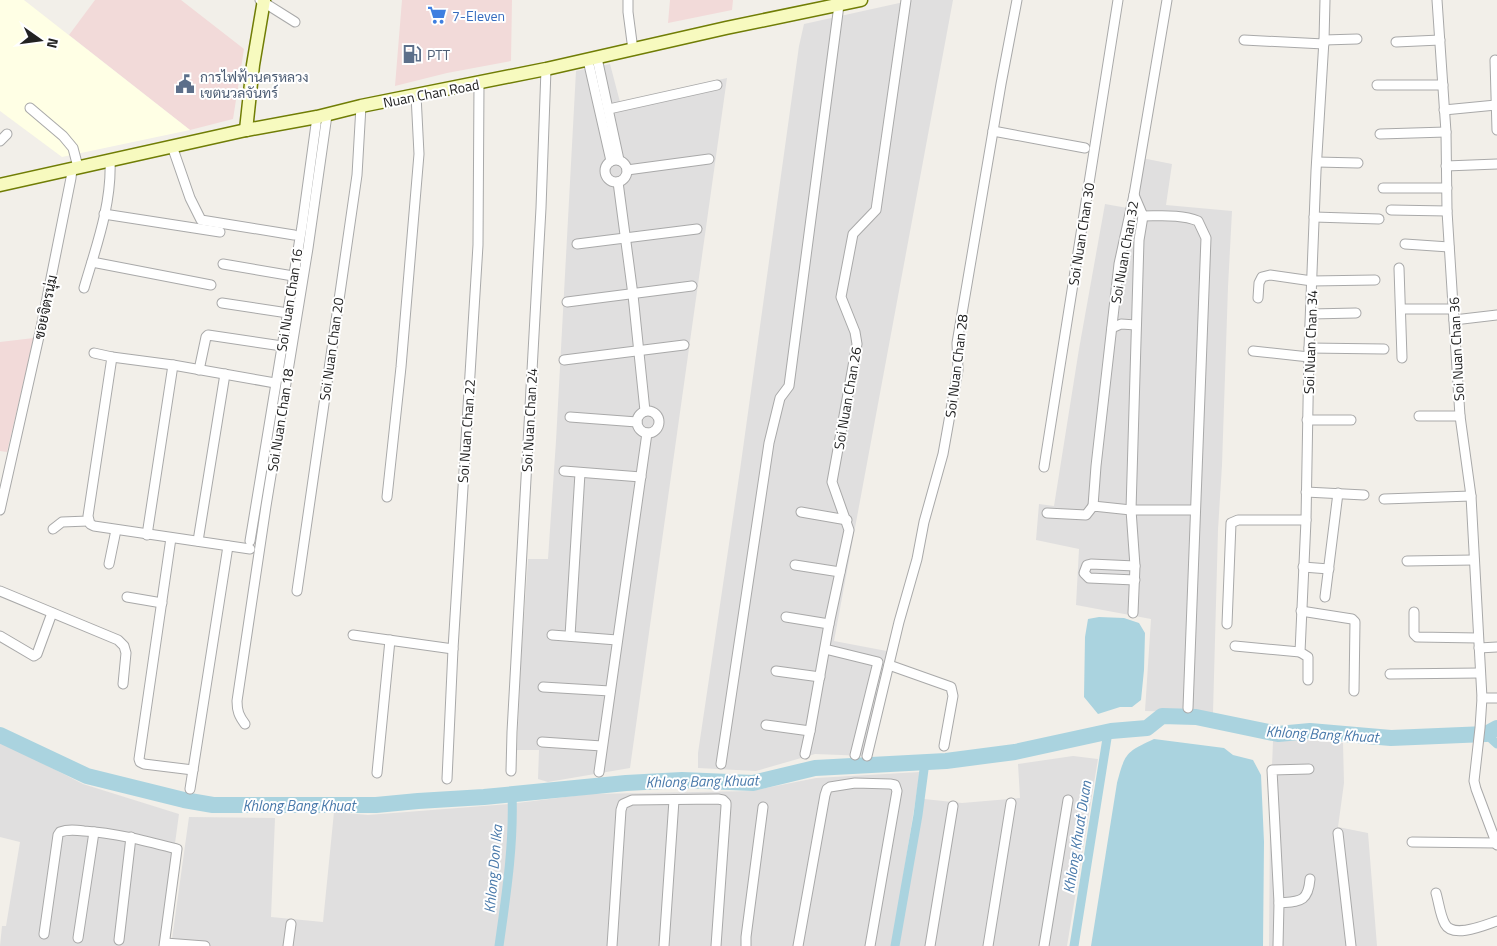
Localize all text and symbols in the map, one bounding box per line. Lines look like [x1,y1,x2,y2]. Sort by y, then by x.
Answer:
supermarket icon: 7-Eleven [426,4,448,26]
place label: 7-Eleven [452,5,505,26]
north arrow [15,15,65,65]
text: N [42,36,64,51]
fuel station icon: PTT [401,43,423,65]
place label: PTT [427,44,451,65]
place label: การไฟฟ้านครหลวง เขตนวลจันทร์ [200,66,309,103]
public building icon: การไฟฟ้านครหลวง เขตนวลจันทร์ [174,73,196,95]
street label: Nuan Chan Road [381,73,481,113]
street label: Soi Nuan Chan 30 [1062,181,1100,287]
street label: Soi Nuan Chan 32 [1105,199,1143,305]
street label: Soi Nuan Chan 16 [270,247,308,353]
street label: ซอยจิตรนุ่ม [28,273,62,341]
street label: Soi Nuan Chan 34 [1298,289,1322,394]
street label: Soi Nuan Chan 20 [313,296,349,402]
street label: Soi Nuan Chan 36 [1443,296,1469,402]
street label: Soi Nuan Chan 28 [939,313,973,419]
street label: Soi Nuan Chan 26 [828,345,866,451]
street label: Soi Nuan Chan 18 [261,367,299,473]
street label: Soi Nuan Chan 24 [516,367,542,473]
street label: Soi Nuan Chan 22 [452,378,480,484]
water label: Khlong Bang Khuat [1265,720,1381,749]
water label: Khlong Bang Khuat [645,768,761,793]
water label: Khlong Khuat Duan [1057,779,1097,895]
water label: Khlong Bang Khuat [243,794,358,817]
water label: Khlong Don Ika [478,822,508,914]

